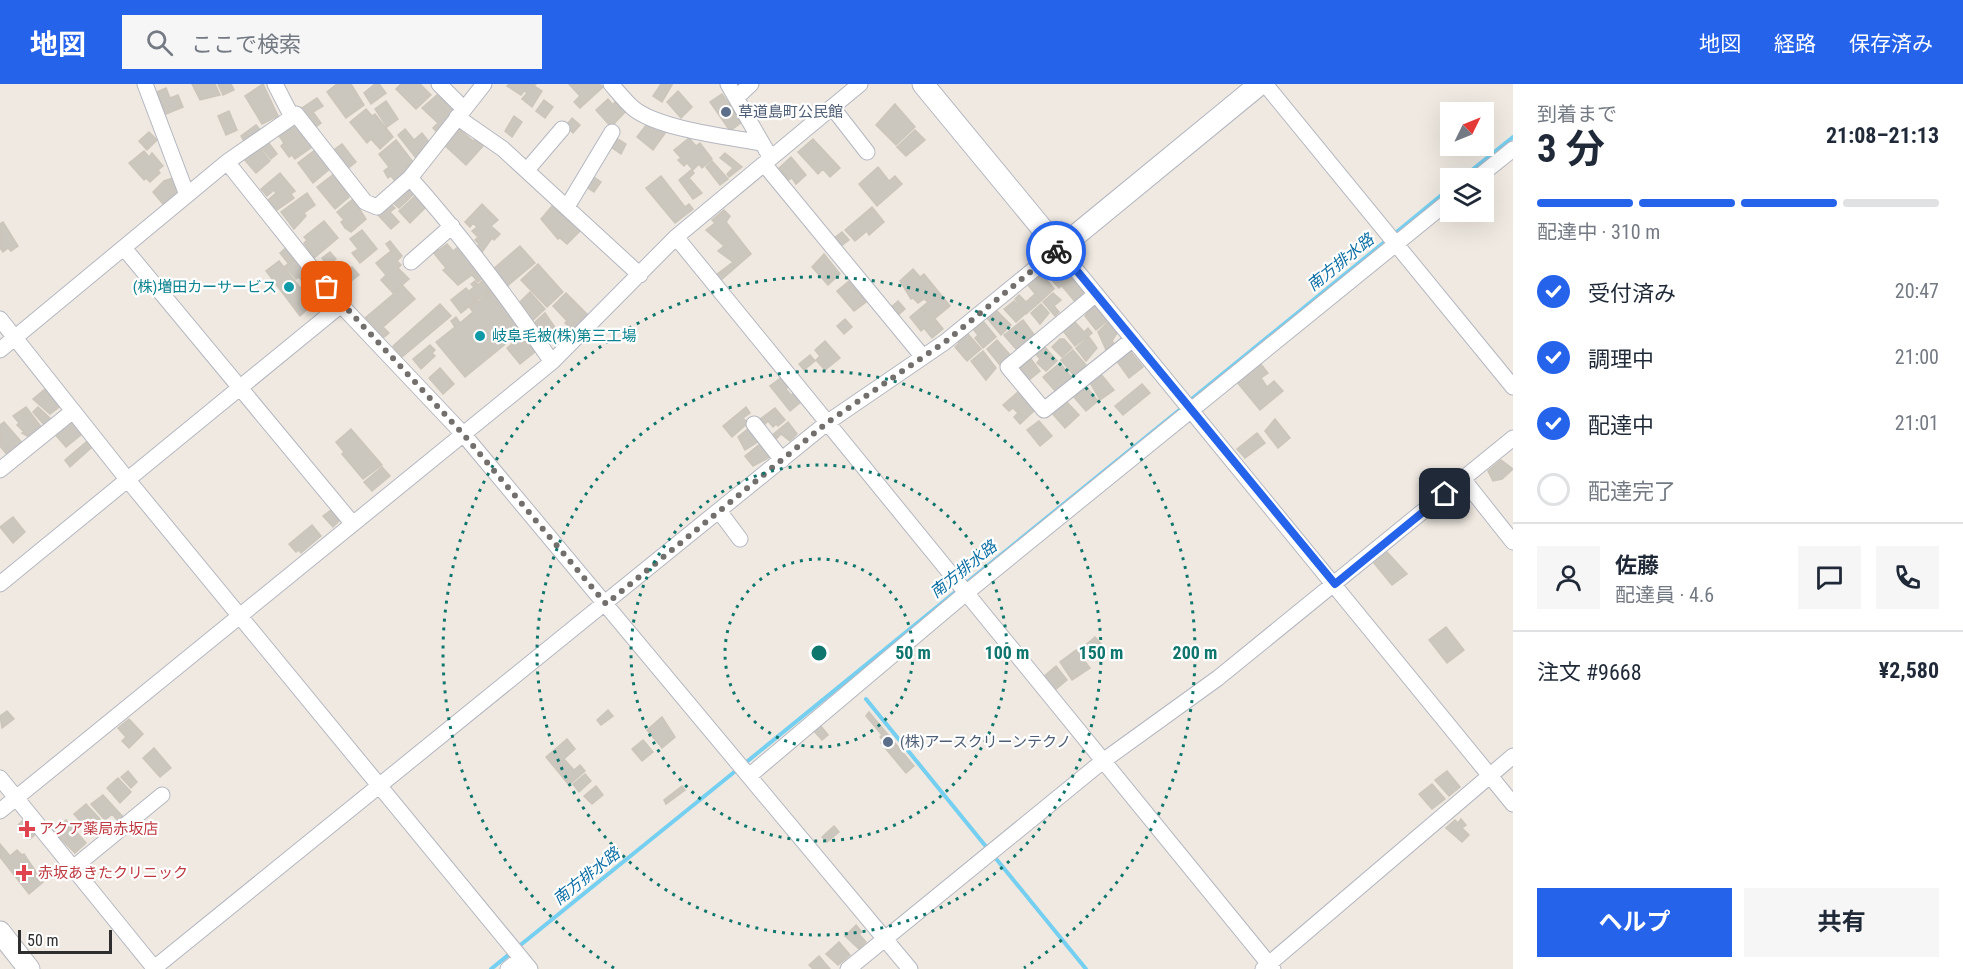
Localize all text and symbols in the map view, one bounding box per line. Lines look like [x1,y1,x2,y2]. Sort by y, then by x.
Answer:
search box [122,15,542,69]
icon: search [143,26,176,59]
text: 地図 [30,28,86,61]
text: ここで検索 [191,32,301,57]
text: 地図 [1699,32,1741,56]
text: 経路 [1774,32,1816,56]
text: 保存済み [1849,32,1933,56]
north arrow [1440,102,1494,156]
map controls [1440,102,1494,222]
text: 到着まで [1537,102,1617,126]
place label: 草道島町公民館 [738,103,843,121]
marker: 草道島町公民館 [719,105,733,119]
text: 21:08–21:13 [1826,123,1939,148]
text: 3 分 [1537,126,1605,172]
button: layers [1440,168,1494,222]
text: 配達中 · 310 m [1537,220,1660,244]
courier [1026,221,1086,281]
water label: 南方排水路 [1303,229,1379,295]
icon: bike [1040,235,1073,268]
pin [301,261,352,312]
icon: bag [310,270,343,303]
icon: check [1537,275,1570,308]
place label: (株)増田カーサービス [133,278,277,296]
text: 20:47 [1895,279,1939,303]
marker: (株)増田カーサービス [282,280,296,294]
text: 受付済み [1588,281,1676,306]
place label: 岐阜毛被(株)第三工場 [492,327,637,345]
marker: 岐阜毛被(株)第三工場 [473,329,487,343]
icon: check [1537,341,1570,374]
text: 21:00 [1895,345,1939,369]
text: 調理中 [1588,347,1654,372]
icon: check [1537,407,1570,440]
text: 21:01 [1895,411,1939,435]
text: 配達中 [1588,413,1654,438]
pin [1419,468,1470,519]
icon: home [1428,477,1461,510]
text: 配達完了 [1588,479,1676,504]
water label: 南方排水路 [926,536,1002,602]
button: person [1537,546,1600,609]
button: chat [1798,546,1861,609]
button: phone [1876,546,1939,609]
text: 佐藤 [1615,553,1659,578]
text: 配達員 · 4.6 [1615,583,1714,607]
text: 50 m [895,642,931,663]
text: 100 m [985,642,1029,663]
text: 150 m [1079,642,1123,663]
text: 200 m [1173,642,1217,663]
centre of rings [809,643,829,663]
text: ¥2,580 [1879,658,1939,683]
text: 注文 #9668 [1537,660,1642,685]
place label: (株)アースクリーンテクノ [900,733,1071,751]
marker: (株)アースクリーンテクノ [881,735,895,749]
place label: アクア薬局赤坂店 [39,820,158,838]
marker: アクア薬局赤坂店 [20,822,34,836]
water label: 南方排水路 [549,843,625,909]
marker: 赤坂あきたクリニック [15,864,33,882]
place label: 赤坂あきたクリニック [38,864,188,882]
button: ヘルプ [1537,888,1732,957]
button: 共有 [1744,888,1939,957]
scale bar [18,927,112,954]
text: 50 m [27,931,59,950]

